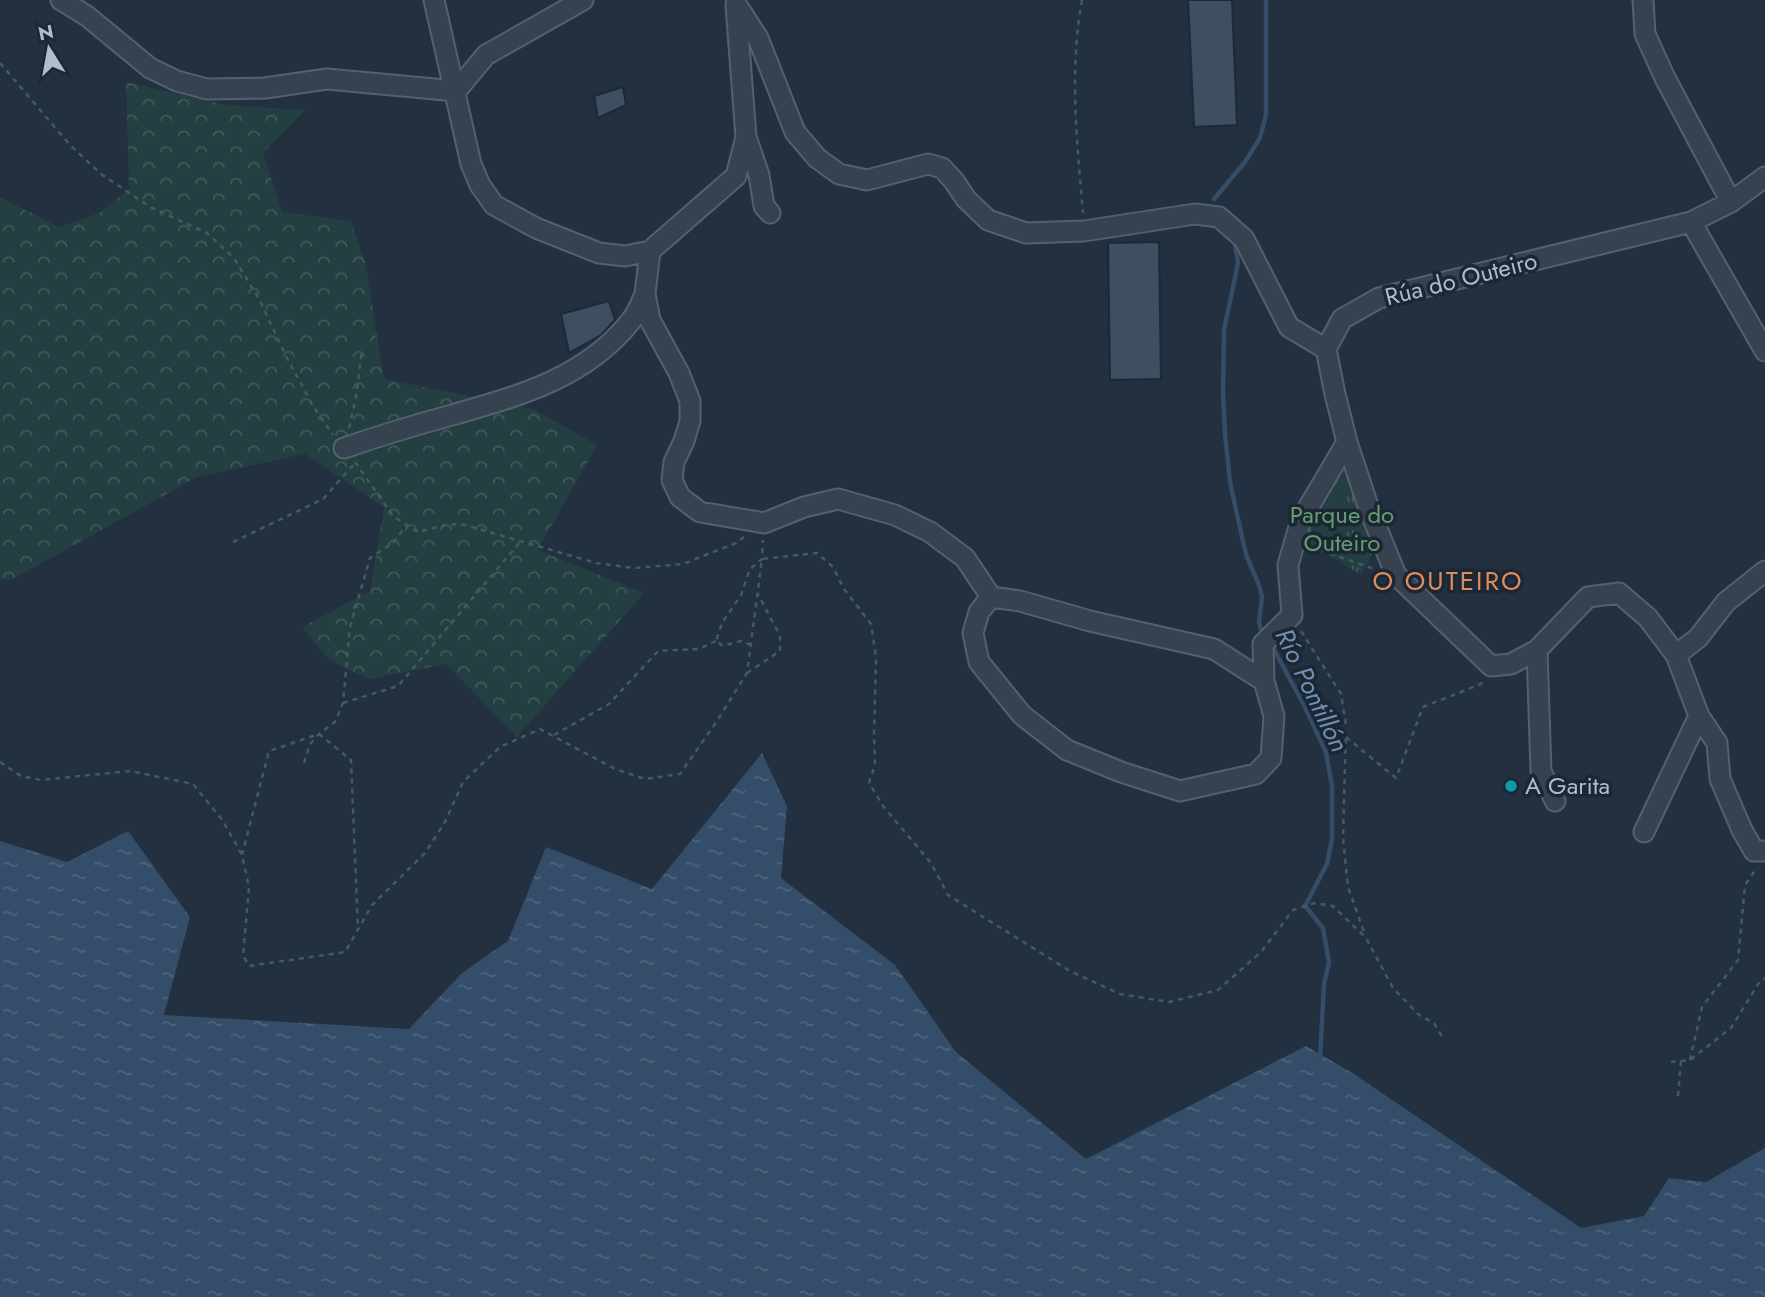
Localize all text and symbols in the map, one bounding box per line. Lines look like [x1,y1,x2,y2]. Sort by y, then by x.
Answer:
north arrow [14,14,84,84]
text: N [36,18,56,47]
street label: Rúa do Outeiro [1381,243,1541,314]
park label: Parque do Outeiro [1290,497,1394,560]
district label: O OUTEIRO [1372,562,1524,600]
water label: Río Pontillón [1266,622,1358,758]
place label: A Garita [1525,768,1610,803]
marker: A Garita [1503,778,1519,794]

